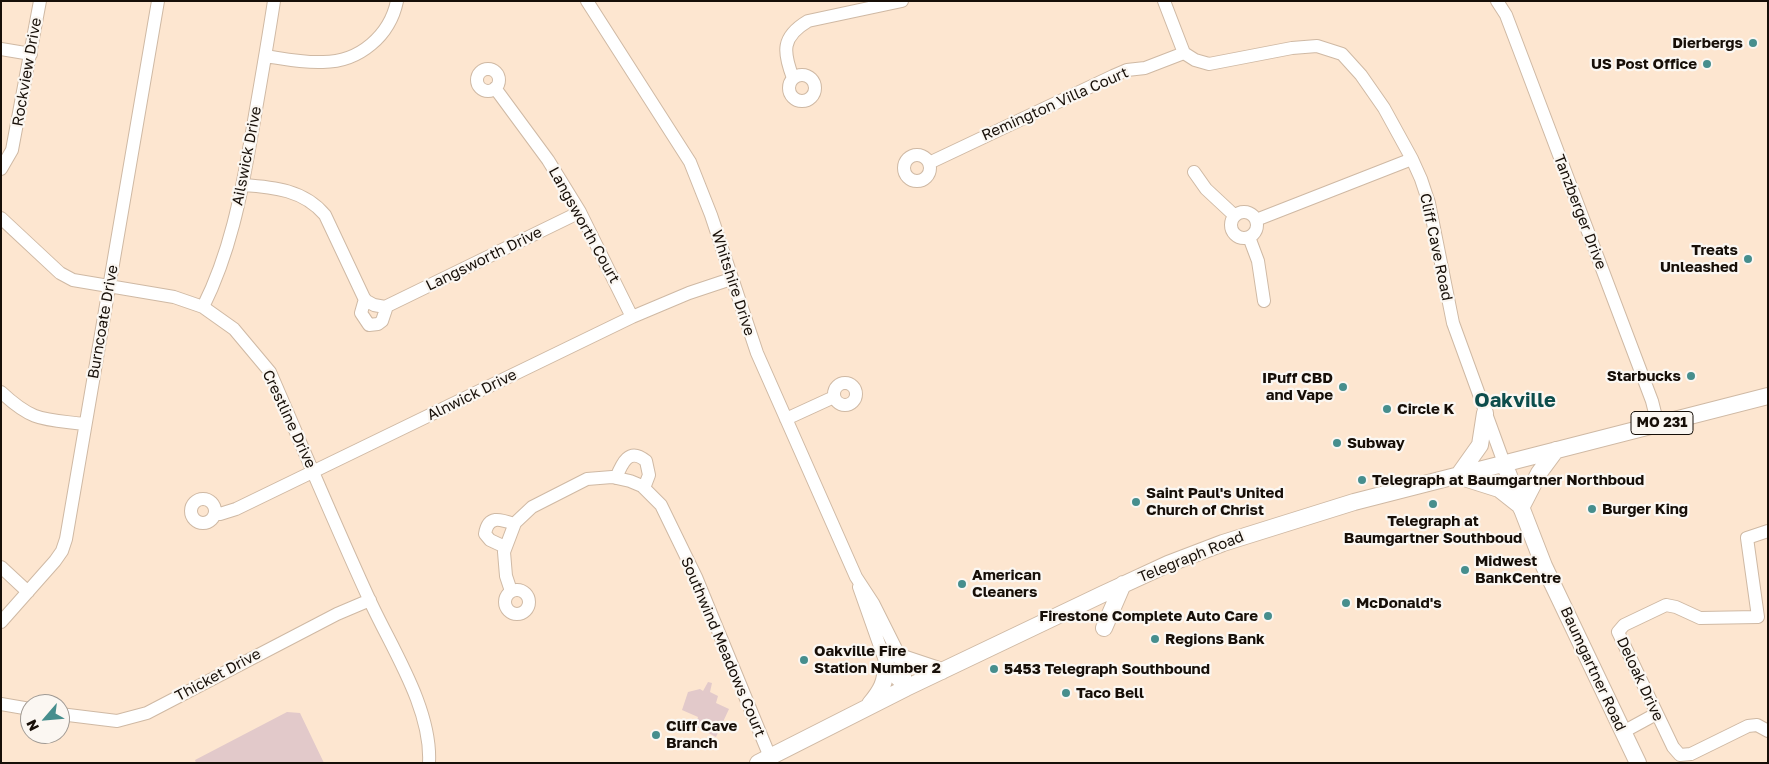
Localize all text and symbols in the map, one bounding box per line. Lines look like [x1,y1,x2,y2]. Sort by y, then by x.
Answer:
street label: Rockview Drive [9,16,45,128]
place label: Dierbergs [1672,34,1743,52]
marker: Dierbergs [1747,37,1759,49]
place label: US Post Office [1591,55,1697,73]
marker: US Post Office [1701,58,1713,70]
street label: Remington Villa Court [979,63,1131,145]
street label: Ailswick Drive [229,105,265,207]
street label: Tanzberger Drive [1550,152,1610,272]
street label: Langsworth Court [545,164,623,286]
street label: Cliff Cave Road [1416,192,1456,302]
street label: Langsworth Drive [423,223,545,295]
street label: Whitshire Drive [707,228,759,338]
place label: Treats Unleashed [1660,241,1738,276]
marker: Treats Unleashed [1742,253,1754,265]
street label: Burncoate Drive [84,264,122,380]
street label: Alnwick Drive [424,366,520,424]
street label: Crestline Drive [258,367,320,471]
place label: Starbucks [1607,367,1681,385]
place label: IPuff CBD and Vape [1262,369,1333,404]
marker: Starbucks [1685,370,1697,382]
marker: IPuff CBD and Vape [1337,381,1349,393]
district label: Oakville [1474,389,1556,413]
place label: Circle K [1397,400,1454,418]
marker: Circle K [1381,403,1393,415]
road number: MO 231 [1631,412,1693,434]
place label: Subway [1347,434,1405,452]
marker: Subway [1331,437,1343,449]
place label: Telegraph at Baumgartner Northboud [1372,471,1644,489]
marker: Telegraph at Baumgartner Northboud [1356,474,1368,486]
place label: Saint Paul's United Church of Christ [1146,484,1284,519]
marker: Saint Paul's United Church of Christ [1130,496,1142,508]
marker: Telegraph at Baumgartner Southboud [1427,498,1439,510]
place label: Burger King [1602,500,1688,518]
marker: Burger King [1586,503,1598,515]
place label: Telegraph at Baumgartner Southboud [1344,512,1522,547]
street label: Telegraph Road [1136,528,1246,586]
place label: Midwest BankCentre [1475,552,1561,587]
street label: Southwind Meadows Court [677,554,769,740]
marker: Midwest BankCentre [1459,564,1471,576]
place label: American Cleaners [972,566,1041,601]
marker: American Cleaners [956,578,968,590]
place label: McDonald's [1356,594,1442,612]
marker: McDonald's [1340,597,1352,609]
street label: Baumgartner Road [1556,604,1630,734]
place label: Firestone Complete Auto Care [1039,607,1258,625]
marker: Firestone Complete Auto Care [1262,610,1274,622]
place label: Regions Bank [1165,630,1265,648]
marker: Regions Bank [1149,633,1161,645]
street label: Deloak Drive [1613,634,1667,724]
place label: Oakville Fire Station Number 2 [814,642,941,677]
street label: Thicket Drive [172,645,264,705]
marker: Oakville Fire Station Number 2 [798,654,810,666]
place label: 5453 Telegraph Southbound [1004,660,1210,678]
marker: 5453 Telegraph Southbound [988,663,1000,675]
place label: Taco Bell [1076,684,1144,702]
marker: Taco Bell [1060,687,1072,699]
north arrow [20,694,70,744]
text: N [22,717,42,734]
place label: Cliff Cave Branch [666,717,737,752]
marker: Cliff Cave Branch [650,729,662,741]

